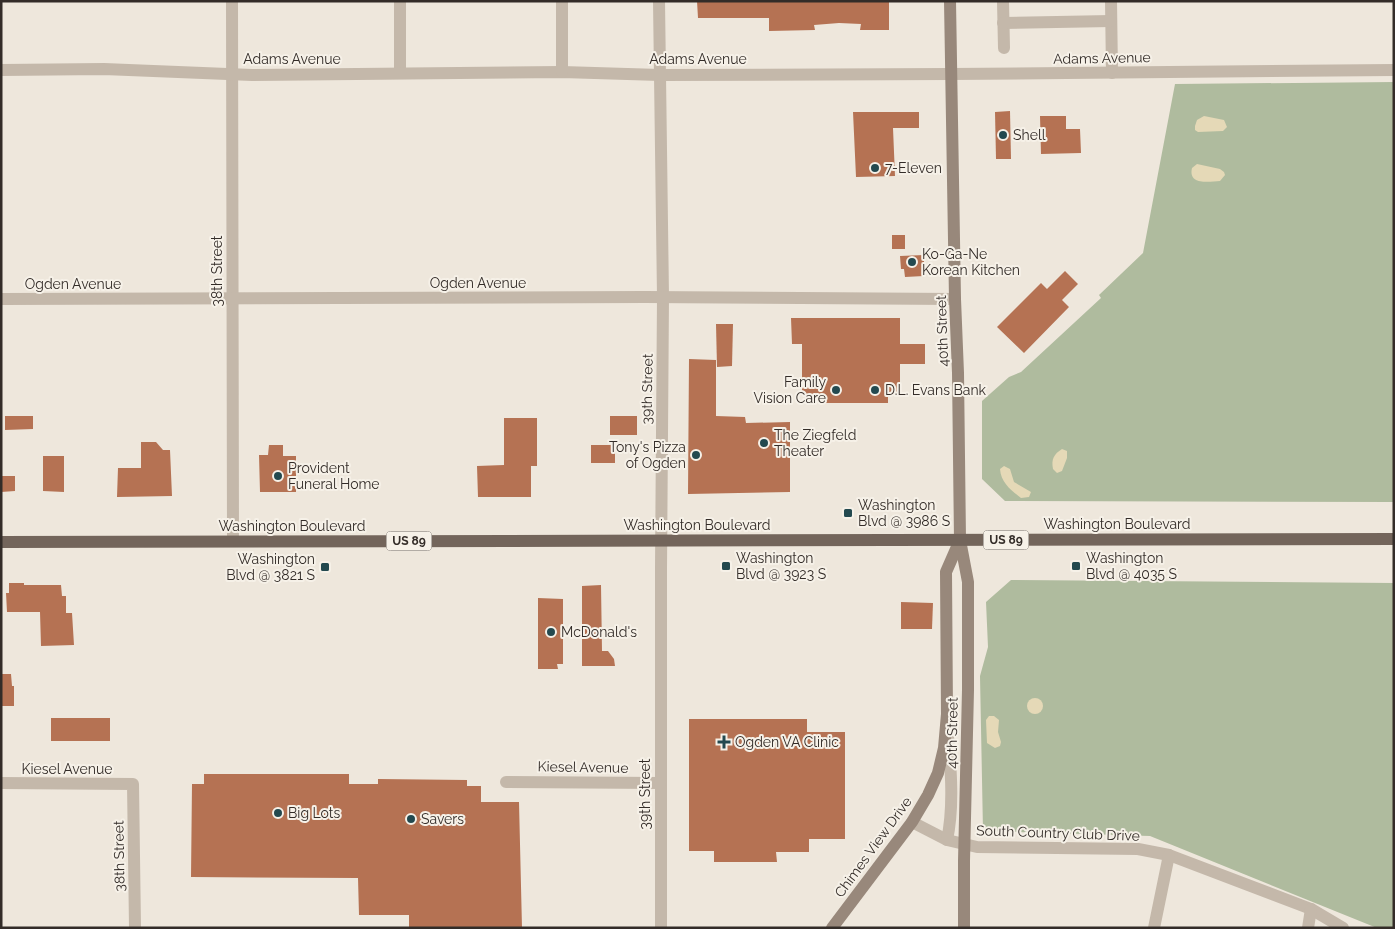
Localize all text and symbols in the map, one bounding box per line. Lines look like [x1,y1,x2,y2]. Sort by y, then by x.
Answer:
street label: Adams Avenue [1053,49,1151,67]
street label: Adams Avenue [243,51,341,67]
street label: Adams Avenue [649,51,747,67]
place label: Shell [1013,127,1046,143]
marker: Shell [997,129,1009,141]
place label: 7-Eleven [885,160,942,176]
marker: 7-Eleven [869,162,881,174]
street label: 38th Street [209,235,225,307]
place label: Ko-Ga-Ne Korean Kitchen [922,246,1020,278]
marker: Ko-Ga-Ne Korean Kitchen [906,256,918,268]
street label: Ogden Avenue [430,275,526,291]
street label: Ogden Avenue [25,276,121,292]
street label: 40th Street [933,295,951,367]
street label: 39th Street [638,353,656,425]
place label: Family Vision Care [753,374,826,406]
place label: D.L. Evans Bank [885,382,987,398]
marker: Family Vision Care [830,384,842,396]
marker: D.L. Evans Bank [869,384,881,396]
place label: The Ziegfeld Theater [774,427,856,459]
marker: The Ziegfeld Theater [758,437,770,449]
place label: Tony's Pizza of Ogden [609,439,686,471]
marker: Tony's Pizza of Ogden [690,449,702,461]
place label: Provident Funeral Home [288,460,380,492]
marker: Provident Funeral Home [272,470,284,482]
place label: Washington Blvd @ 3986 S [858,497,951,529]
marker: Washington Blvd @ 3986 S [842,507,854,519]
street label: Washington Boulevard [1043,516,1191,532]
street label: Washington Boulevard [623,517,771,533]
street label: Washington Boulevard [218,518,366,534]
road number: US 89 [984,530,1028,550]
road number: US 89 [386,532,432,550]
place label: Washington Blvd @ 3923 S [736,550,827,582]
place label: Washington Blvd @ 4035 S [1086,550,1178,582]
place label: Washington Blvd @ 3821 S [226,551,316,583]
marker: Washington Blvd @ 3923 S [720,560,732,572]
marker: Washington Blvd @ 4035 S [1070,560,1082,572]
marker: Washington Blvd @ 3821 S [319,561,331,573]
place label: McDonald's [561,624,637,640]
marker: McDonald's [545,626,557,638]
street label: 40th Street [943,697,961,769]
place label: Ogden VA Clinic [735,734,839,750]
marker: Ogden VA Clinic [717,735,731,749]
street label: Kiesel Avenue [537,758,629,776]
street label: 39th Street [637,758,653,829]
street label: Kiesel Avenue [22,761,112,777]
street label: Chimes View Drive [831,794,915,900]
place label: Big Lots [288,805,341,821]
marker: Big Lots [272,807,284,819]
place label: Savers [421,811,464,827]
marker: Savers [405,813,417,825]
street label: 38th Street [110,820,128,892]
street label: South Country Club Drive [976,822,1140,844]

